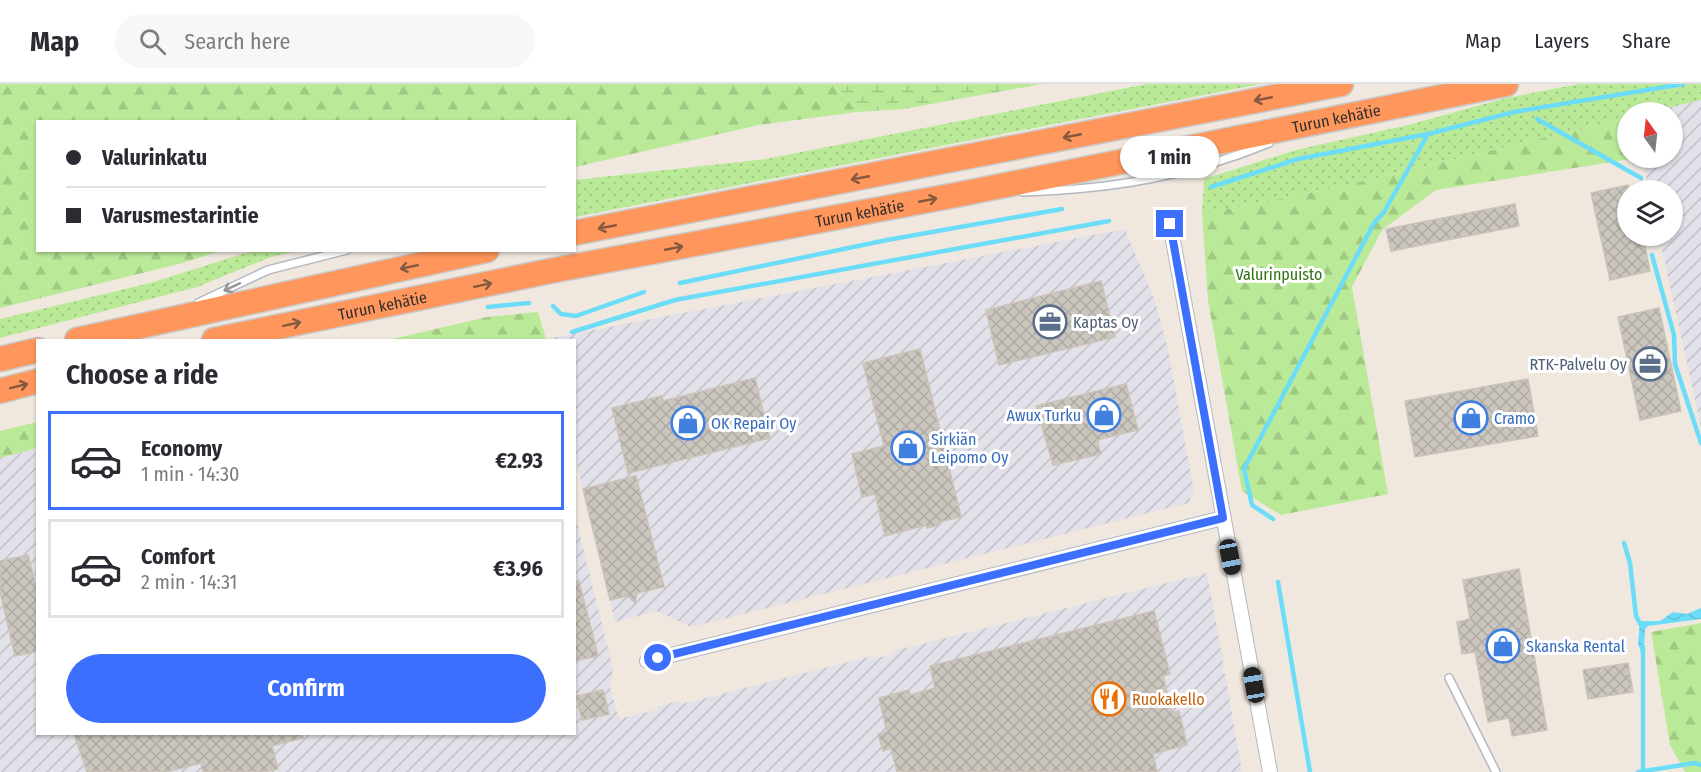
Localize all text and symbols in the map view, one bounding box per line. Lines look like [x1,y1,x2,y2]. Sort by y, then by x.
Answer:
search box [115,14,535,68]
text: Map [30,25,79,58]
icon: search [136,25,169,58]
text: Search here [184,28,290,55]
text: Map [1465,28,1501,54]
text: Layers [1534,28,1589,54]
text: Share [1622,28,1671,54]
one-way arrow [1254,94,1274,105]
street label: Turun kehätie [1290,100,1382,136]
north arrow [1617,102,1683,168]
map controls [1617,102,1683,246]
one-way arrow [1063,131,1082,142]
callout: 1 min [1120,137,1220,179]
text: Valurinkatu [102,144,207,171]
text: 1 min [1148,145,1191,169]
one-way arrow [851,173,870,184]
button: layers [1617,180,1683,246]
one-way arrow [918,194,937,205]
street label: Turun kehätie [814,195,906,231]
text: Varusmestarintie [102,202,259,229]
route end [1156,210,1183,237]
one-way arrow [597,222,617,233]
one-way arrow [664,242,684,253]
one-way arrow [400,262,419,273]
park label: Valurinpuisto [1236,265,1322,284]
one-way arrow [473,279,492,290]
one-way arrow [224,282,242,294]
street label: Turun kehätie [336,287,429,324]
office icon: Kaptas Oy [1032,304,1068,340]
place label: Kaptas Oy [1073,313,1139,332]
one-way arrow [282,318,301,330]
office icon: RTK-Palvelu Oy [1632,346,1668,382]
place label: RTK-Palvelu Oy [1530,355,1628,374]
text: Choose a ride [66,359,218,391]
one-way arrow [9,380,28,391]
shop icon: Awux Turku [1086,397,1122,433]
shop icon: Cramo [1453,400,1489,436]
shop icon: OK Repair Oy [670,405,706,441]
place label: Awux Turku [1007,406,1081,425]
place label: Cramo [1494,409,1536,428]
place label: OK Repair Oy [711,414,797,433]
shop icon: Sirkiän Leipomo Oy [890,430,926,466]
place label: Sirkiän Leipomo Oy [931,430,1009,467]
icon: car [69,434,123,488]
text: Economy [141,435,222,462]
text: €2.93 [495,447,543,474]
text: 1 min · 14:30 [141,462,239,486]
car [1218,538,1242,576]
icon: car [69,542,123,596]
text: Comfort [141,543,215,570]
text: €3.96 [493,555,543,582]
text: 2 min · 14:31 [141,570,237,594]
shop icon: Skanska Rental [1485,628,1521,664]
place label: Skanska Rental [1526,637,1625,656]
route start [644,644,671,671]
button: Confirm [66,654,546,723]
car [1242,666,1266,704]
restaurant icon: Ruokakello [1091,681,1127,717]
place label: Ruokakello [1132,690,1205,709]

